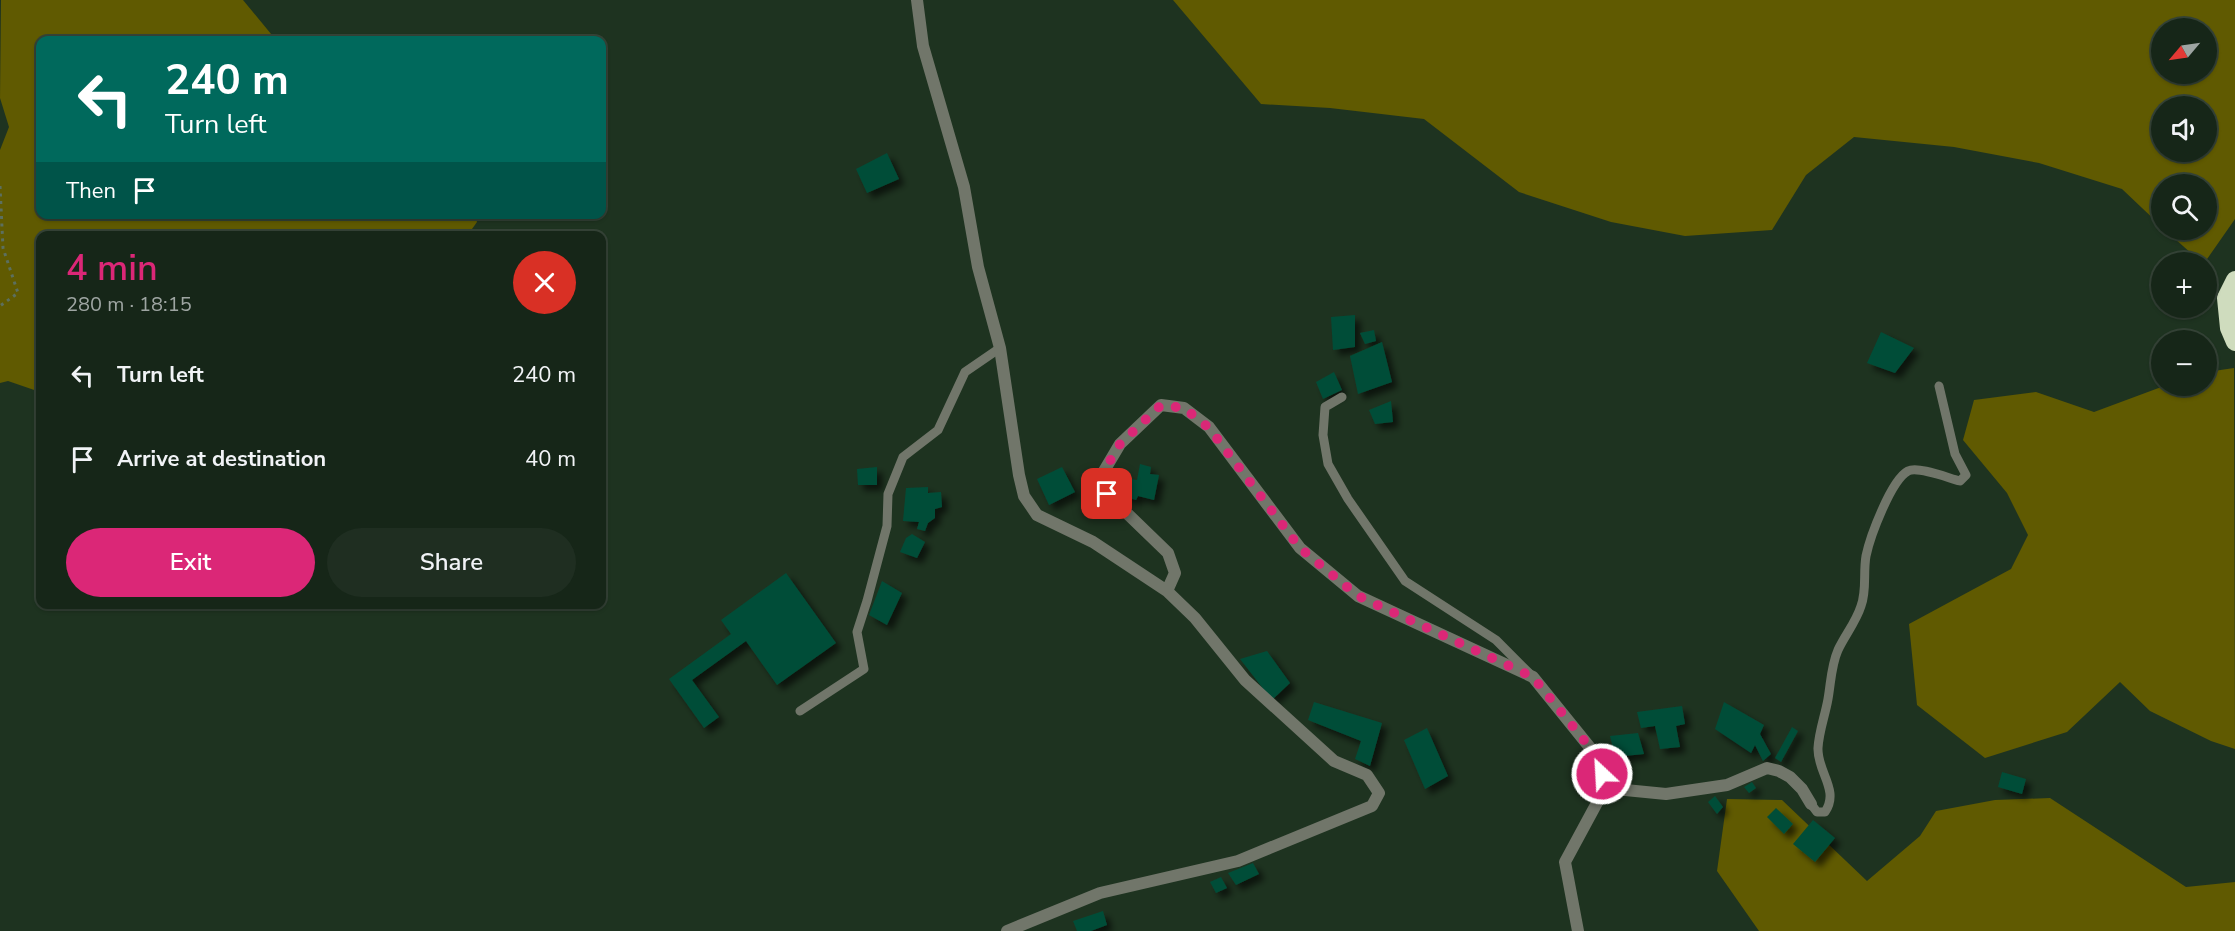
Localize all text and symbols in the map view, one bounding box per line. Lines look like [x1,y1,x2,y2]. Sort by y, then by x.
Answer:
north arrow [2151,18,2217,84]
map controls [2151,18,2217,396]
text: 240 m [165,52,289,109]
icon: left [66,60,144,138]
button: sound [2151,96,2217,162]
text: Turn left [165,106,266,143]
icon: arrive [128,174,161,207]
button: search [2151,174,2217,240]
text: Then [66,176,116,206]
text: 4 min [66,244,158,293]
button: close [513,251,576,314]
button: + [2151,252,2217,318]
text: 280 m · 18:15 [66,291,192,318]
button: − [2151,330,2217,396]
icon: left [66,359,99,392]
text: Turn left [117,360,204,390]
text: 240 m [512,360,576,390]
icon: arrive [66,443,99,476]
text: Arrive at destination [117,444,326,474]
text: 40 m [525,444,576,474]
pin [1081,468,1132,519]
icon: arrive [1090,477,1123,510]
button: Exit [66,528,315,597]
button: Share [327,528,576,597]
position arrow [1570,742,1634,806]

